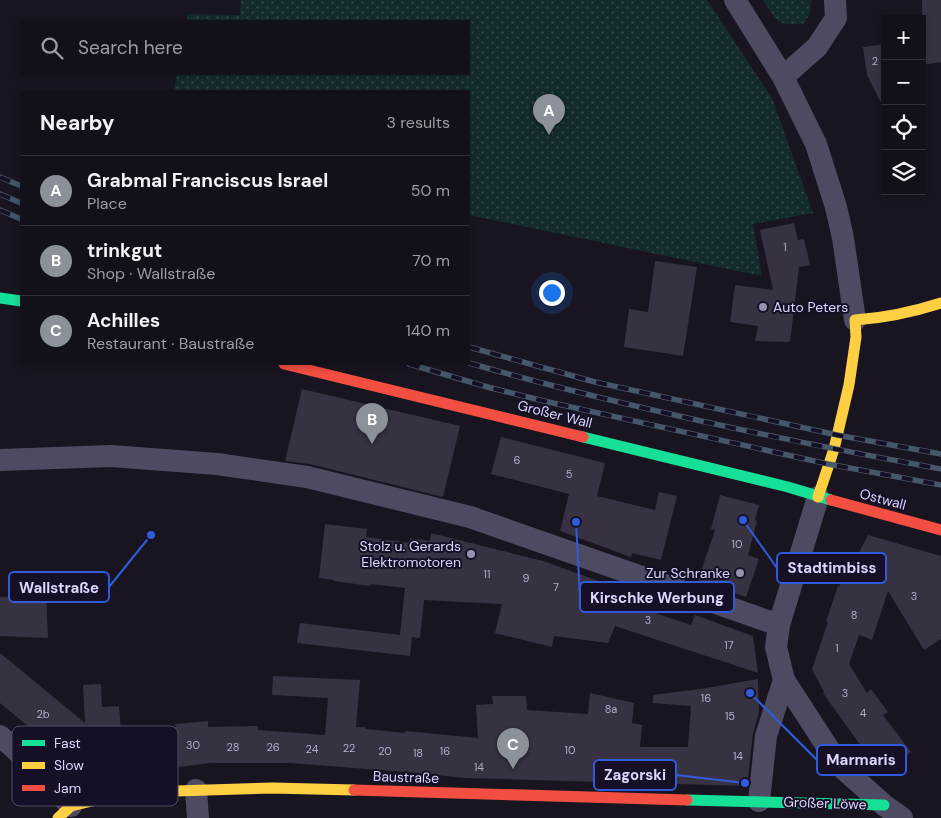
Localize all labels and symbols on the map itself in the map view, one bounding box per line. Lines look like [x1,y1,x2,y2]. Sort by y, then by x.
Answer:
house number: 2 [872,54,878,68]
pin: A [533,94,565,135]
house number: 1 [783,240,787,254]
your location [539,280,565,306]
place label: Auto Peters [773,298,848,316]
marker: Auto Peters [757,301,769,313]
street label: Großer Wall [516,396,594,432]
pin: B [356,403,388,444]
house number: 6 [514,453,521,467]
house number: 5 [566,467,573,481]
street label: Ostwall [858,484,908,514]
place label: Stolz u. Gerards Elektromotoren [359,537,461,571]
house number: 10 [732,537,742,551]
marker: Stolz u. Gerards Elektromotoren [465,548,477,560]
callout: Stadtimbiss [777,553,886,583]
text: Stadtimbiss [788,558,876,578]
place label: Zur Schranke [646,564,730,582]
house number: 11 [484,567,490,581]
marker: Zur Schranke [734,567,746,579]
house number: 9 [523,571,530,585]
callout: Wallstraße [9,572,109,602]
text: Wallstraße [19,578,99,598]
house number: 7 [553,580,559,594]
callout: Kirschke Werbung [580,582,734,612]
text: Kirschke Werbung [590,588,724,608]
house number: 3 [911,589,917,603]
house number: 8 [851,608,857,622]
house number: 3 [645,613,651,627]
house number: 17 [724,638,734,652]
house number: 1 [835,641,839,655]
house number: 3 [842,686,848,700]
house number: 16 [701,691,711,705]
house number: 8a [605,702,617,716]
house number: 4 [860,706,867,720]
house number: 2b [36,707,50,721]
house number: 15 [725,709,735,723]
legend [12,726,178,806]
pin: C [497,728,529,769]
text: Fast [54,734,81,752]
house number: 30 [186,738,200,752]
house number: 28 [227,740,239,754]
house number: 26 [266,740,280,754]
house number: 22 [343,741,355,755]
house number: 24 [306,742,319,756]
house number: 10 [565,743,575,757]
house number: 20 [378,744,392,758]
house number: 16 [440,744,450,758]
callout: Marmaris [817,745,906,775]
house number: 18 [413,746,423,760]
house number: 14 [733,749,743,763]
text: Marmaris [826,750,896,770]
text: Slow [54,756,84,774]
house number: 14 [474,760,484,774]
callout: Zagorski [594,760,676,790]
text: Zagorski [604,765,666,785]
street label: Baustraße [373,767,439,787]
text: Jam [54,779,81,797]
street label: Großer Löwe [783,793,867,813]

